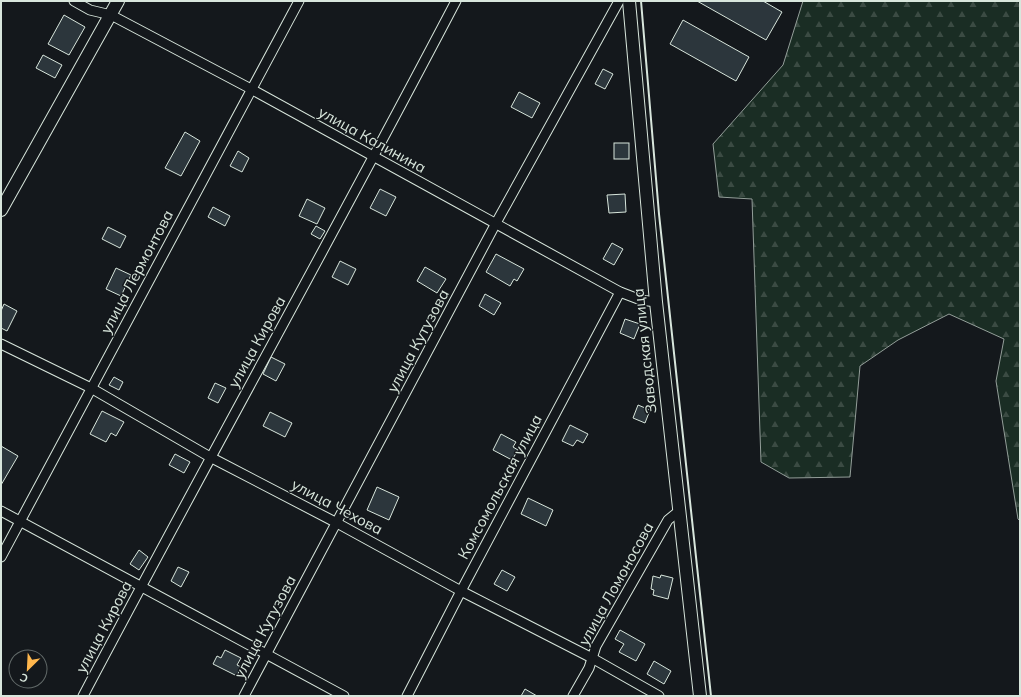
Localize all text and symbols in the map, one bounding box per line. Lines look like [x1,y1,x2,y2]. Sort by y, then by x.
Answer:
street label: улица Калинина [315,102,429,177]
street label: улица Лермонтова [96,207,177,337]
street label: улица Кутузова [382,286,453,396]
street label: Заводская улица [628,287,661,415]
street label: улица Кирова [224,293,290,391]
street label: Комсомольская улица [453,411,546,562]
street label: улица Чехова [288,475,386,539]
street label: улица Ломоносова [574,519,657,649]
street label: улица Кутузова [229,572,300,682]
street label: улица Кирова [71,577,136,676]
north arrow [8,649,48,689]
text: С [17,670,30,686]

